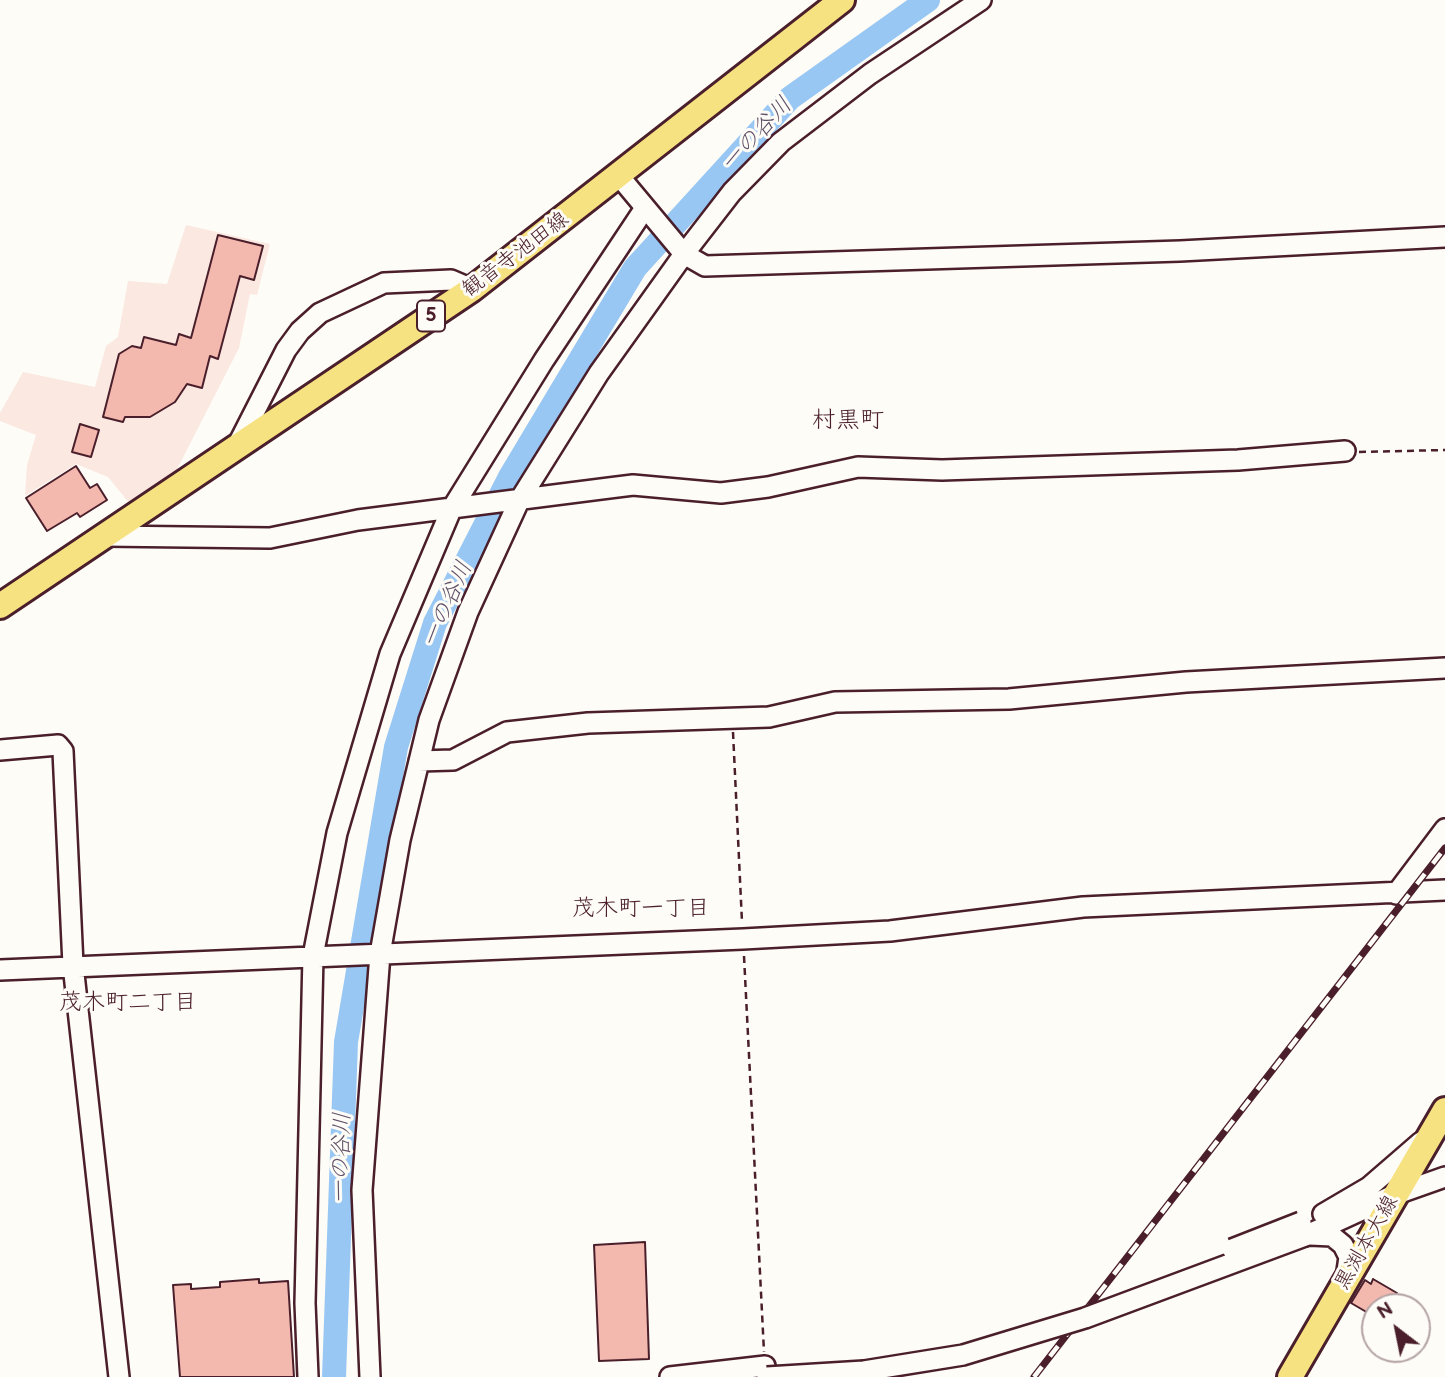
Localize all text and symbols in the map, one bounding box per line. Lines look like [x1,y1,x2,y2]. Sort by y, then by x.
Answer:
water label: 一の谷川 [716,92,798,178]
street label: 観音寺池田線 [458,207,574,303]
road number: 5 [417,300,445,332]
district label: 村黒町 [812,407,884,435]
water label: 一の谷川 [417,557,479,653]
district label: 茂木町一丁目 [572,895,710,923]
district label: 茂木町二丁目 [59,989,197,1017]
water label: 一の谷川 [327,1112,357,1204]
street label: 黒渕本大線 [1330,1191,1404,1295]
north arrow [1361,1293,1431,1363]
text: N [1374,1298,1398,1325]

